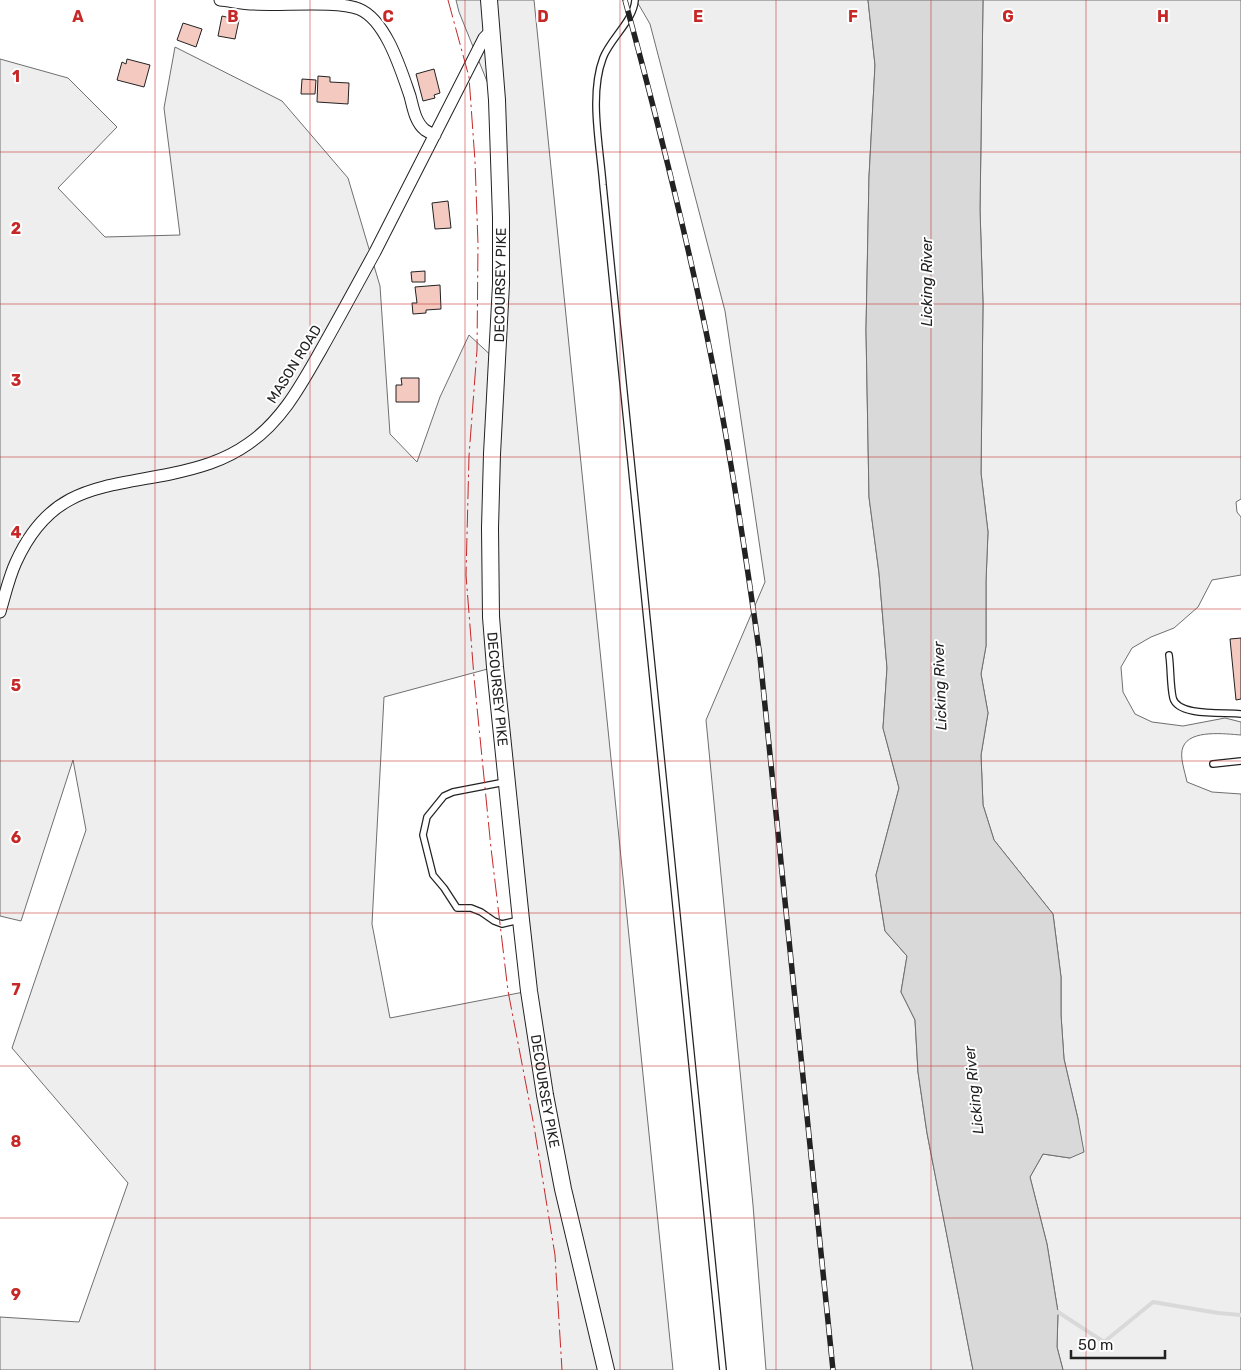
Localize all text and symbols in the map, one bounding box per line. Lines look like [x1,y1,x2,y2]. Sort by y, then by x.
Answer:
text: A [72,7,84,26]
text: B [227,7,239,26]
text: C [382,7,394,26]
text: D [537,7,549,26]
text: E [693,7,703,26]
text: F [848,7,858,26]
text: G [1002,7,1014,26]
text: H [1157,7,1169,26]
text: 1 [12,67,20,86]
text: 2 [11,219,21,238]
street label: DECOURSEY PIKE [491,227,510,343]
water label: Licking River [918,236,936,327]
street label: MASON ROAD [264,322,325,407]
text: 3 [11,371,21,390]
text: 4 [11,523,22,542]
street label: DECOURSEY PIKE [483,631,511,747]
water label: Licking River [929,640,951,731]
text: 5 [11,676,21,695]
text: 6 [11,828,21,847]
text: 7 [11,980,21,999]
street label: DECOURSEY PIKE [527,1033,563,1149]
water label: Licking River [960,1044,988,1135]
text: 8 [11,1132,22,1151]
text: 9 [11,1285,21,1304]
scale bar [1071,1328,1165,1360]
text: 50 m [1078,1336,1113,1354]

